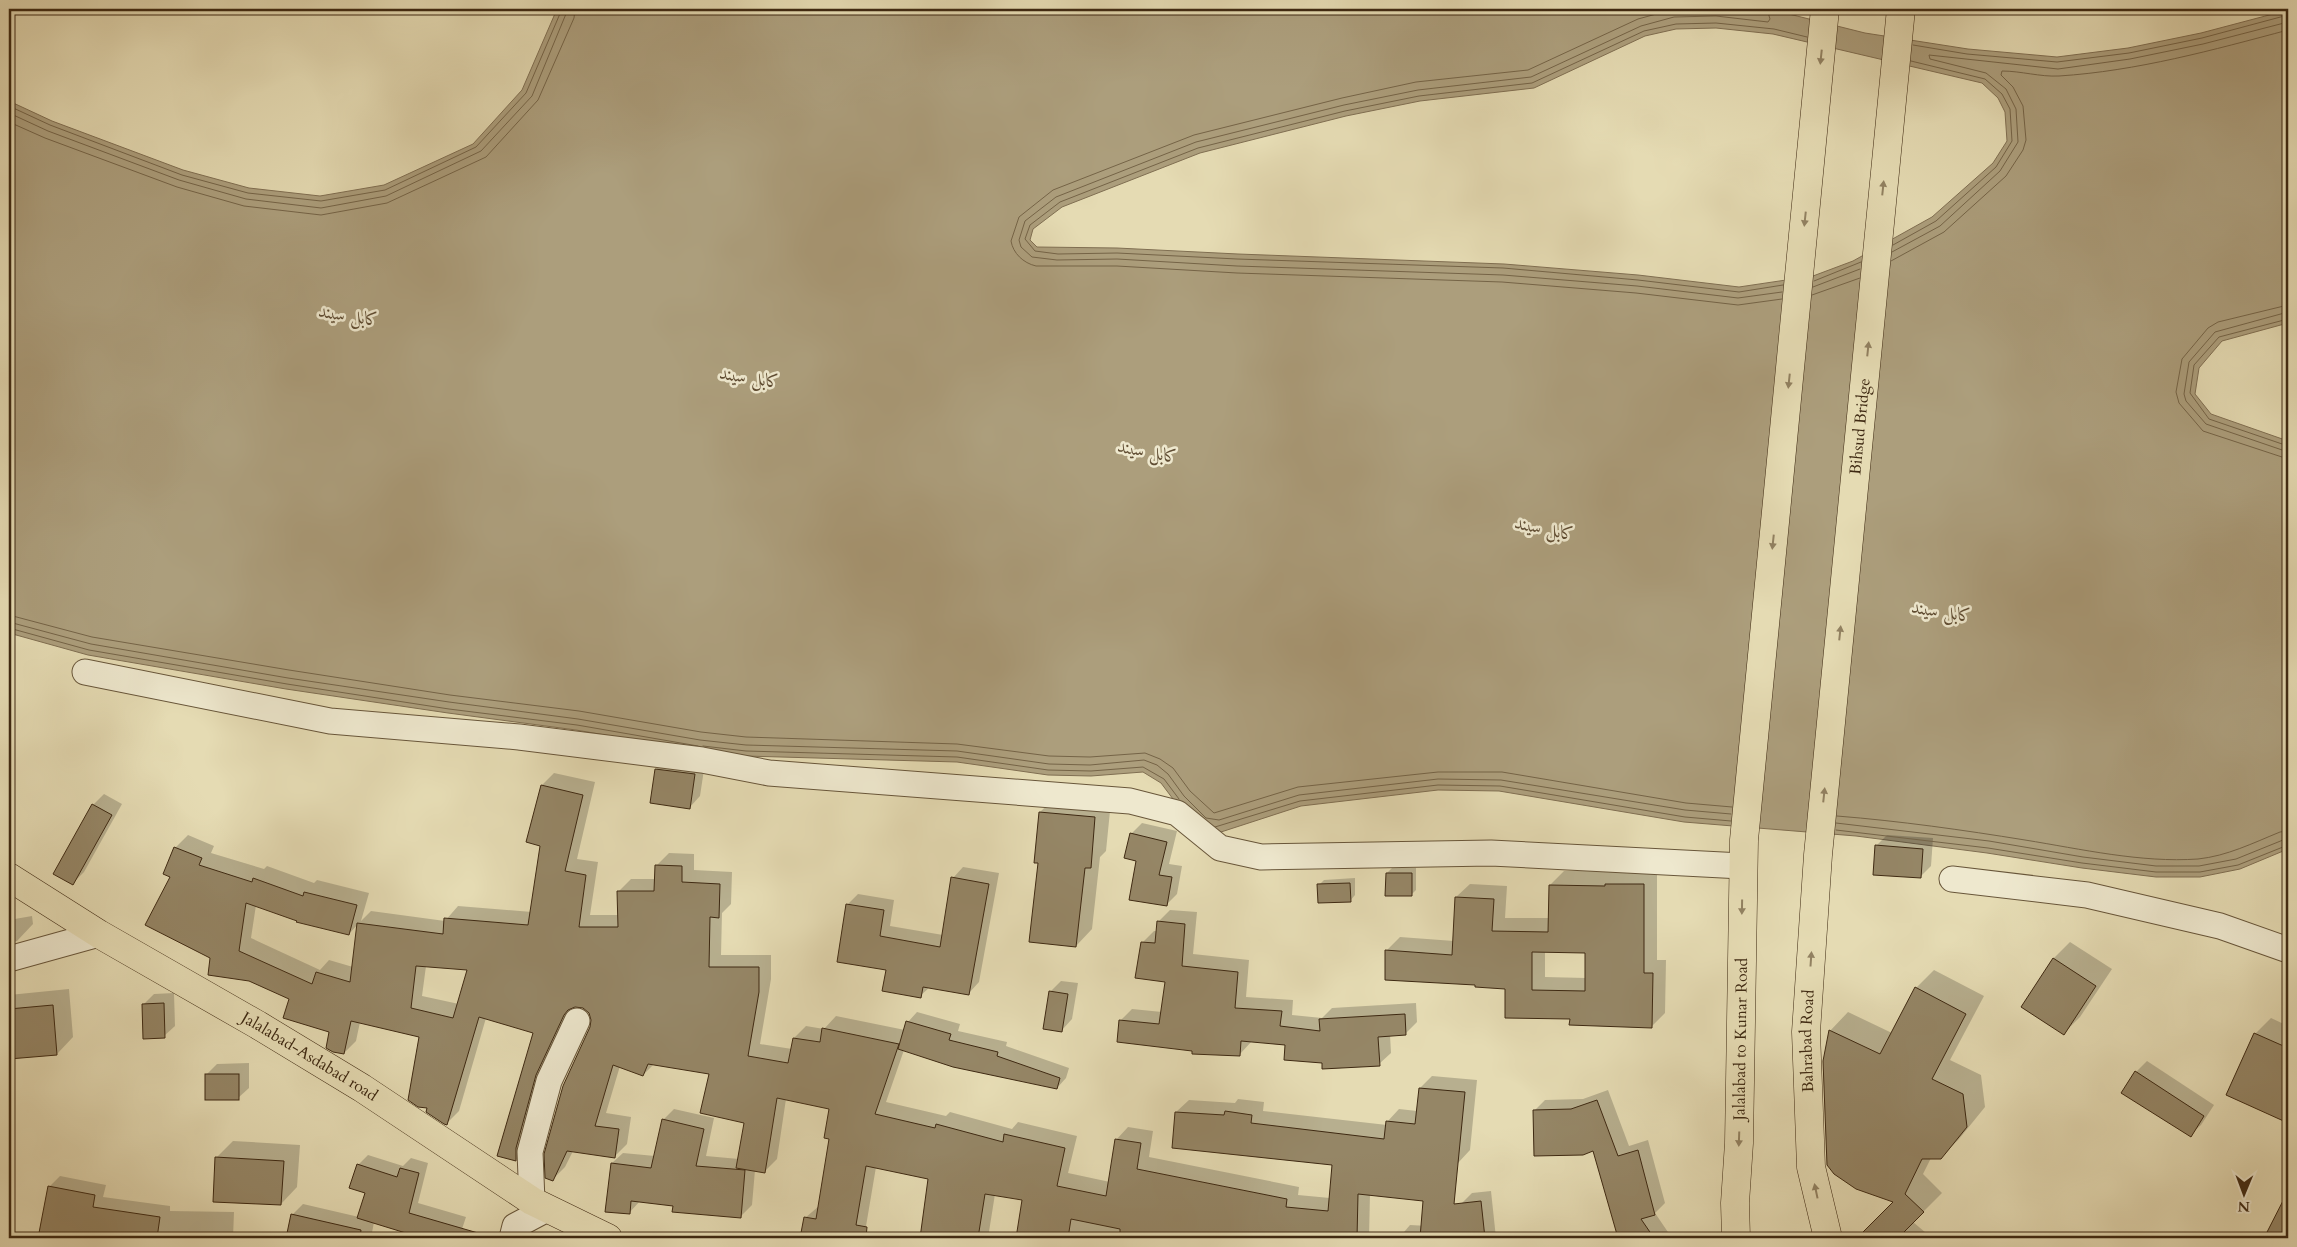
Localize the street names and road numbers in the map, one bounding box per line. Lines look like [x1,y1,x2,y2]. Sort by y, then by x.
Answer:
street label: Bihsud Bridge [1844,377,1876,476]
street label: Jalalabad to Kunar Road [1728,957,1753,1123]
street label: Bahrabad Road [1795,989,1820,1093]
street label: Jalalabad-Asdabad road [235,1006,382,1107]

